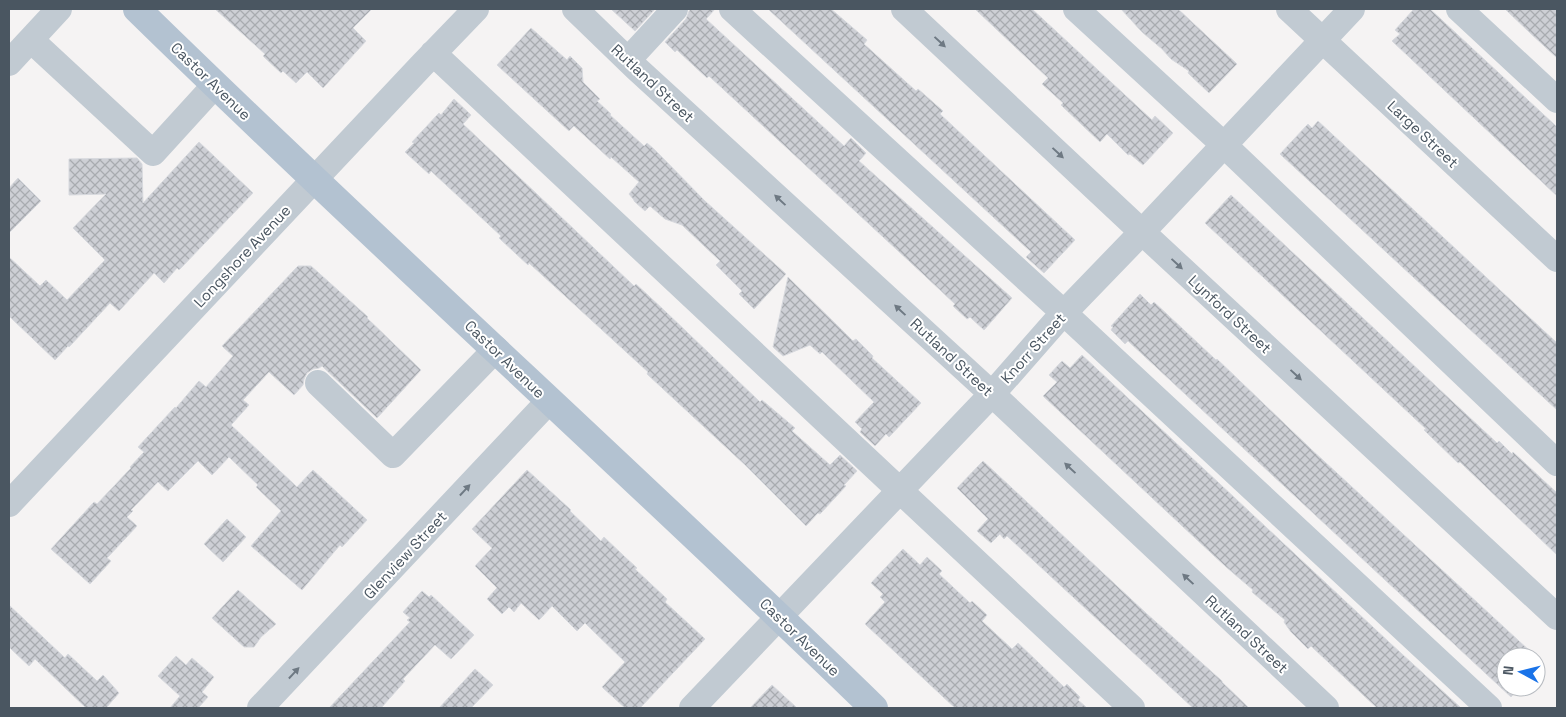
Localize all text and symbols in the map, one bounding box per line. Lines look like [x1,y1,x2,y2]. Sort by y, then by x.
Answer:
one-way arrow [933,36,945,48]
street label: Castor Avenue [167,38,255,124]
street label: Rutland Street [608,40,698,126]
street label: Large Street [1383,96,1463,172]
one-way arrow [1052,147,1064,159]
one-way arrow [774,194,786,206]
street label: Longshore Avenue [190,201,295,311]
one-way arrow [1170,258,1182,270]
street label: Lynford Street [1185,271,1276,357]
one-way arrow [893,304,906,315]
street label: Knorr Street [996,309,1070,387]
street label: Rutland Street [907,314,997,400]
street label: Castor Avenue [461,316,549,402]
one-way arrow [1290,369,1302,381]
one-way arrow [1064,462,1076,474]
one-way arrow [459,485,471,497]
street label: Glenview Street [359,507,451,603]
one-way arrow [1183,573,1195,585]
street label: Rutland Street [1202,591,1292,677]
street label: Castor Avenue [756,594,844,680]
north arrow [1496,647,1546,697]
text: N [1499,665,1518,676]
one-way arrow [288,667,300,679]

